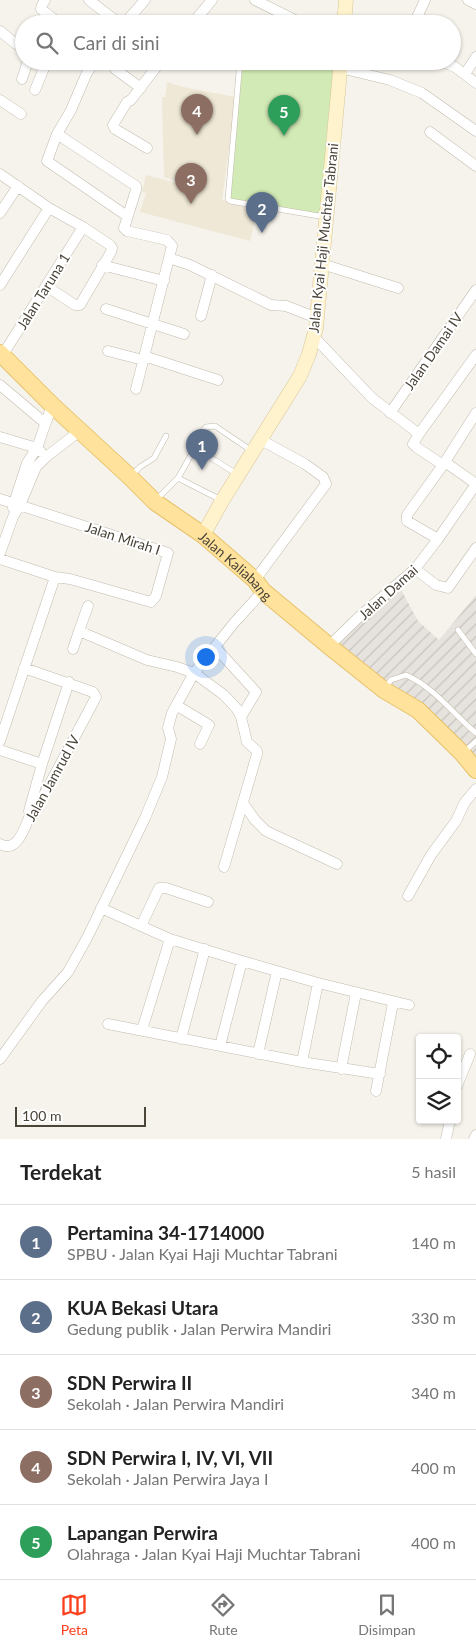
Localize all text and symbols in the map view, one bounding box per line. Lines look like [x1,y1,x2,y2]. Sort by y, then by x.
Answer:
search box [15,15,461,70]
icon: search [33,29,61,57]
text: Cari di sini [73,31,160,54]
pin: 4 [181,94,213,135]
pin: 5 [268,95,300,136]
street label: Jalan Kyai Haji Muchtar Tabrani [305,142,341,334]
pin: 3 [175,163,207,204]
pin: 2 [246,192,278,233]
street label: Jalan Taruna 1 [13,250,73,332]
street label: Jalan Damai IV [400,309,466,393]
pin: 1 [186,429,218,470]
street label: Jalan Mirah I [83,518,163,558]
street label: Jalan Kaliabang [196,527,276,604]
street label: Jalan Damai [355,561,421,623]
your location [193,644,219,670]
street label: Jalan Jamrud IV [21,732,83,824]
map controls [416,1034,461,1124]
button: locate [416,1034,461,1079]
button: layers [416,1079,461,1124]
scale bar [15,1104,146,1127]
text: 100 m [22,1107,61,1124]
text: Terdekat [20,1159,102,1184]
text: 5 hasil [411,1162,456,1181]
text: Pertamina 34-1714000 [67,1221,264,1244]
text: 1 [31,1233,41,1252]
text: 140 m [411,1233,456,1252]
text: SPBU · Jalan Kyai Haji Muchtar Tabrani [67,1244,338,1263]
text: KUA Bekasi Utara [67,1296,218,1319]
text: 2 [31,1308,41,1327]
text: 330 m [411,1308,456,1327]
text: Gedung publik · Jalan Perwira Mandiri [67,1319,331,1338]
text: SDN Perwira II [67,1371,192,1394]
text: 3 [31,1383,41,1402]
text: 340 m [411,1383,456,1402]
text: Sekolah · Jalan Perwira Mandiri [67,1394,284,1413]
text: SDN Perwira I, IV, VI, VII [67,1446,273,1469]
text: 4 [31,1458,41,1477]
text: 400 m [411,1458,456,1477]
text: Sekolah · Jalan Perwira Jaya I [67,1469,268,1488]
text: Lapangan Perwira [67,1521,218,1544]
text: 5 [31,1533,41,1552]
text: 400 m [411,1533,456,1552]
text: Olahraga · Jalan Kyai Haji Muchtar Tabrani [67,1544,361,1563]
tab: Peta [60,1591,88,1638]
tab: Rute [209,1591,238,1638]
tab: Disimpan [358,1591,416,1638]

